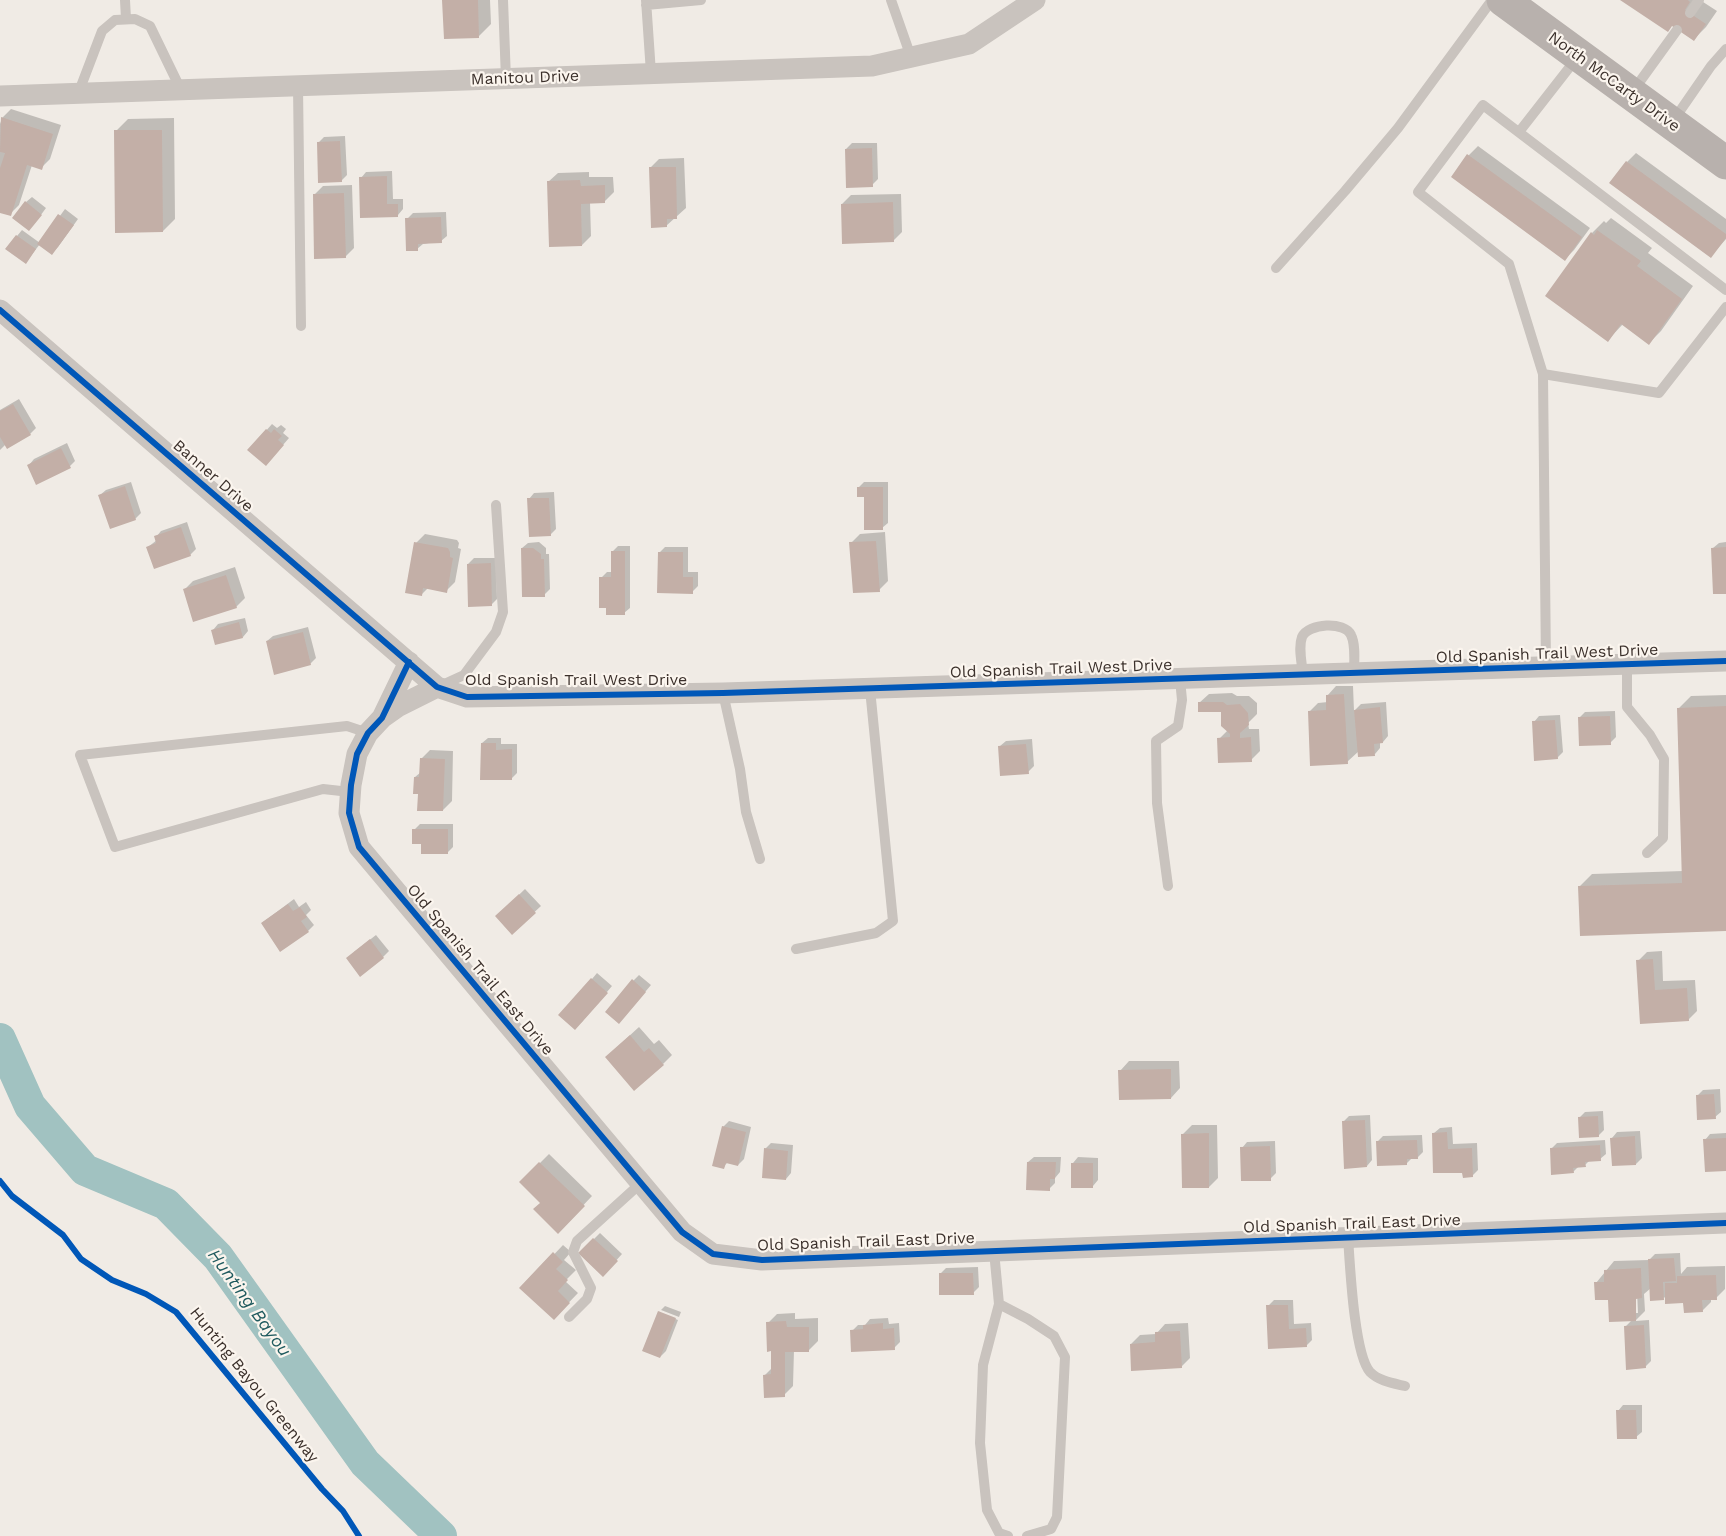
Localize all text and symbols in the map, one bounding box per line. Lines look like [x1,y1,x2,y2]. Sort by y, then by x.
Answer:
street label: North McCarty Drive [1544,28,1684,136]
street label: Manitou Drive [471,67,579,89]
street label: Banner Drive [169,436,257,516]
street label: Old Spanish Trail West Drive [1435,641,1659,667]
street label: Old Spanish Trail West Drive [949,656,1173,682]
street label: Old Spanish Trail West Drive [465,670,687,690]
street label: Old Spanish Trail East Drive [403,880,557,1060]
street label: Old Spanish Trail East Drive [1243,1211,1461,1237]
street label: Old Spanish Trail East Drive [757,1229,975,1255]
water label: Hunting Bayou [203,1245,295,1361]
street label: Hunting Bayou Greenway [185,1303,323,1467]

